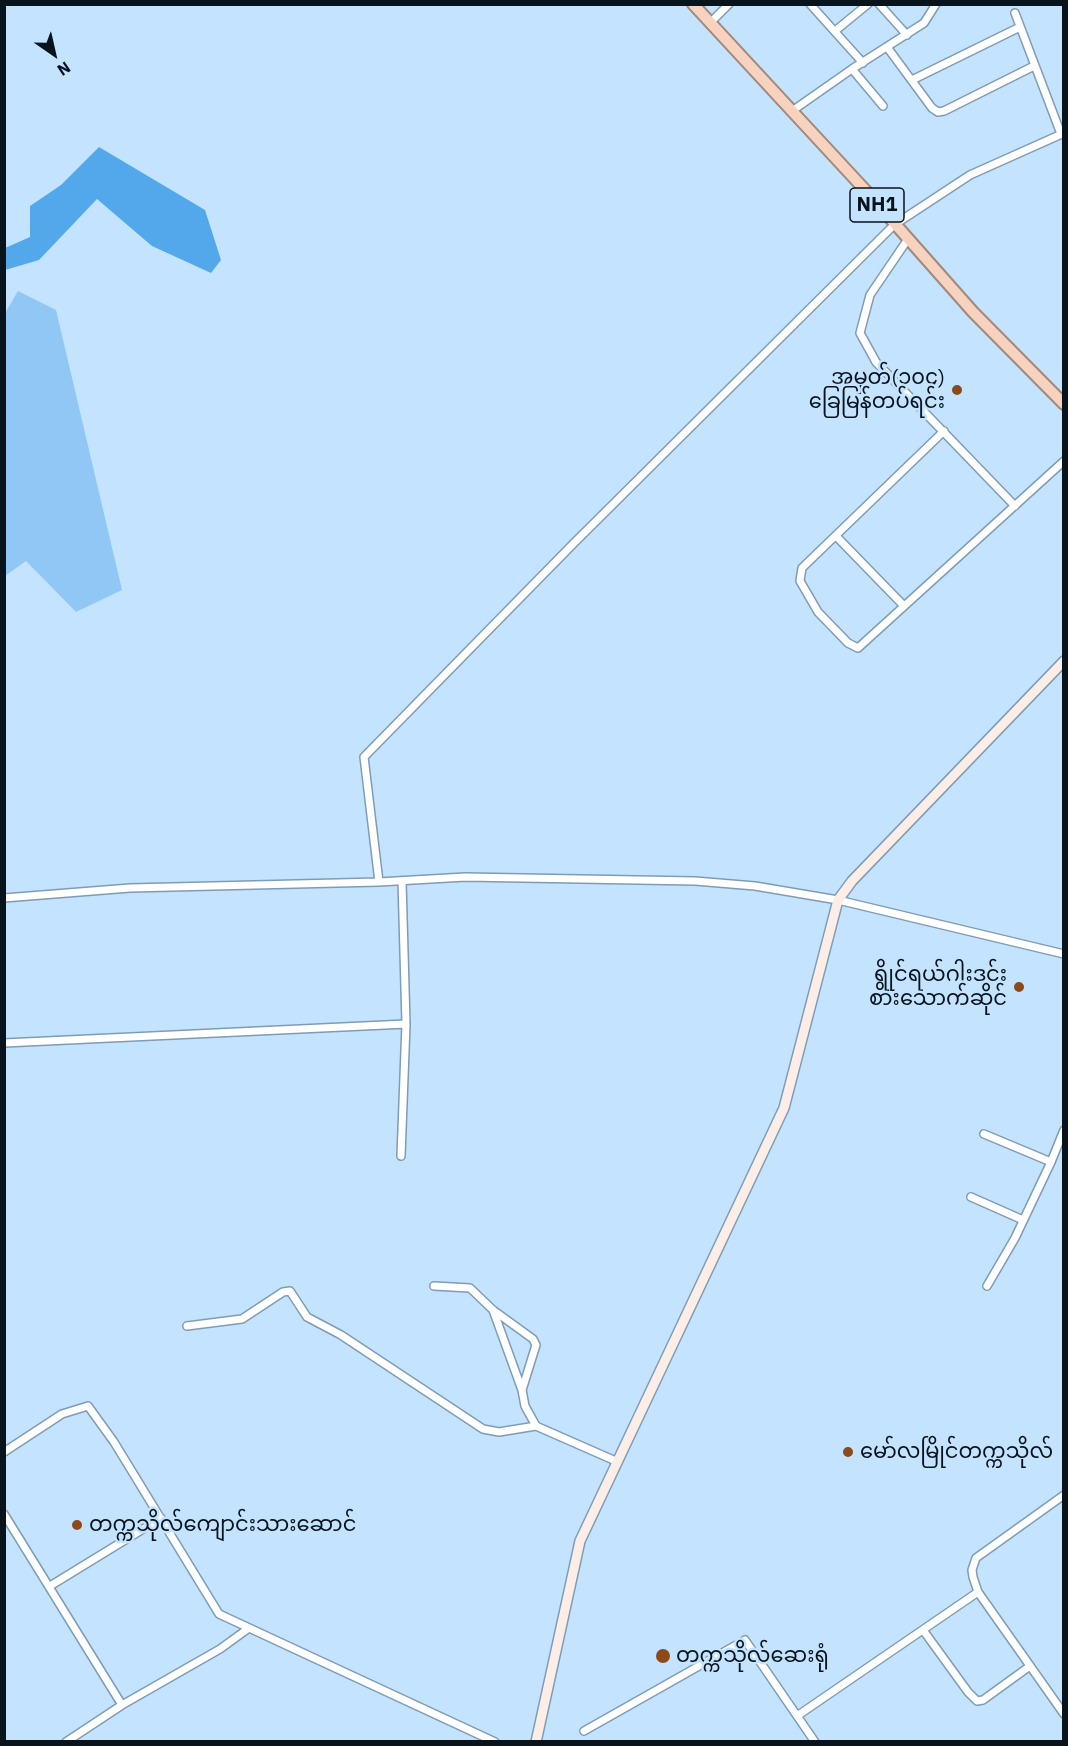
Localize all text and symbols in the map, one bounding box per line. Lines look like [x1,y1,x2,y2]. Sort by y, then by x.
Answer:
north arrow [24,24,84,84]
text: N [54,57,74,80]
road number: NH1 [850,188,904,222]
place label: အမှတ်(၁၀၄) ခြေမြန်တပ်ရင်း [809,365,945,415]
marker: အမှတ်(၁၀၄) ခြေမြန်တပ်ရင်း [950,383,964,397]
place label: ရွိုင်ရယ်ဂါးဒင်း စားသောက်ဆိုင် [869,962,1007,1012]
marker: ရွိုင်ရယ်ဂါးဒင်း စားသောက်ဆိုင် [1012,980,1026,994]
place label: မော်လမြိုင်တက္ကသိုလ် [860,1439,1053,1465]
marker: မော်လမြိုင်တက္ကသိုလ် [841,1445,855,1459]
place label: တက္ကသိုလ်ကျောင်းသားဆောင် [89,1512,356,1538]
marker: တက္ကသိုလ်ကျောင်းသားဆောင် [70,1518,84,1532]
place label: တက္ကသိုလ်ဆေးရုံ [676,1643,829,1669]
marker: တက္ကသိုလ်ဆေးရုံ [654,1647,672,1665]

